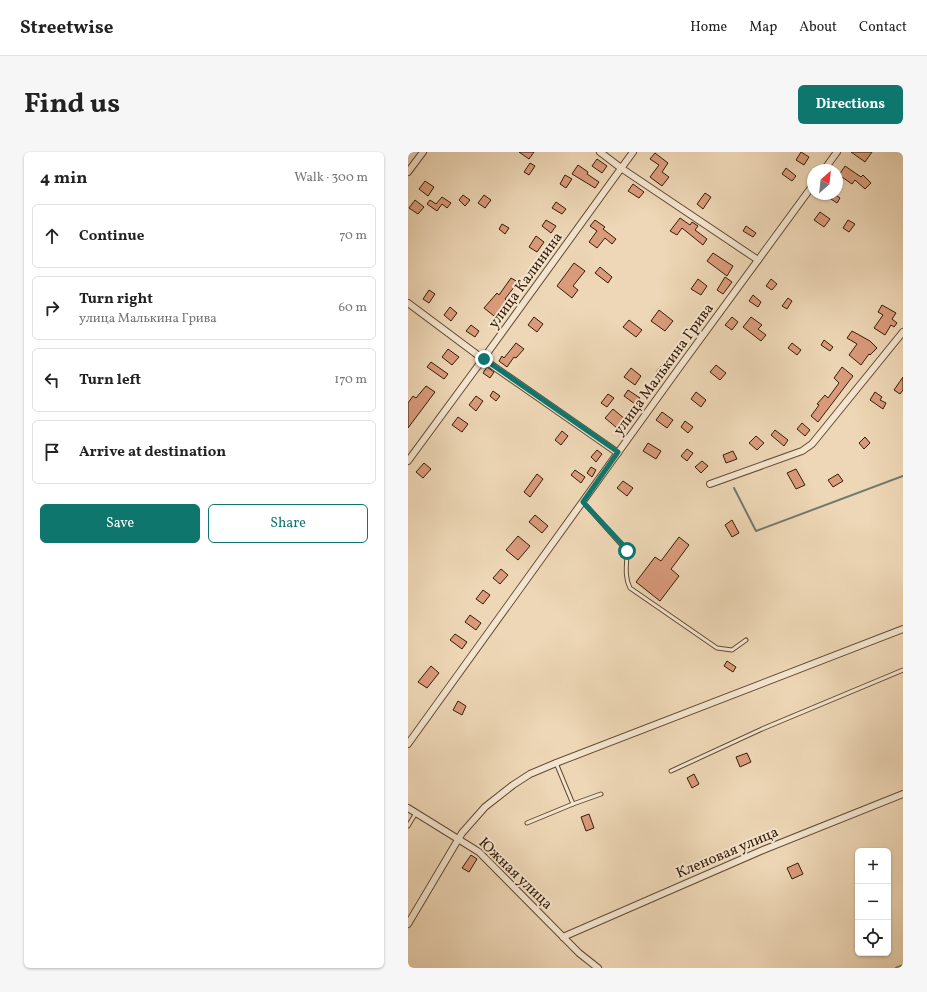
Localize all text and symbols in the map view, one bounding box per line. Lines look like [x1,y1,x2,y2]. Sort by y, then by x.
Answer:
text: Streetwise [20,15,113,41]
text: Home [690,18,727,37]
text: Map [749,18,777,37]
text: About [799,18,837,37]
text: Contact [859,18,907,37]
text: Find us [24,85,120,124]
button: Directions [798,85,903,124]
north arrow [807,164,843,200]
text: 4 min [40,167,87,190]
text: Walk · 300 m [294,169,368,187]
icon: ahead [41,225,63,247]
text: Continue [79,226,144,247]
text: 70 m [339,227,367,245]
street label: улица Калинина [484,228,568,333]
text: Turn right [79,289,153,310]
icon: right [41,297,63,319]
text: 60 m [339,299,367,317]
street label: улица Малькина Грива [609,299,719,440]
text: улица Малькина Грива [79,310,217,328]
route end [475,350,493,368]
icon: left [41,369,63,391]
text: Turn left [79,370,141,391]
text: 170 m [334,371,367,389]
icon: arrive [41,441,63,463]
text: Arrive at destination [79,442,226,463]
button: Save [40,504,200,543]
button: Share [208,504,368,543]
route start [618,542,636,560]
street label: Кленовая улица [673,822,782,884]
street label: Южная улица [473,833,557,915]
map controls [855,848,891,956]
button: + [855,848,891,884]
button: − [855,884,891,920]
button: locate [855,920,891,956]

